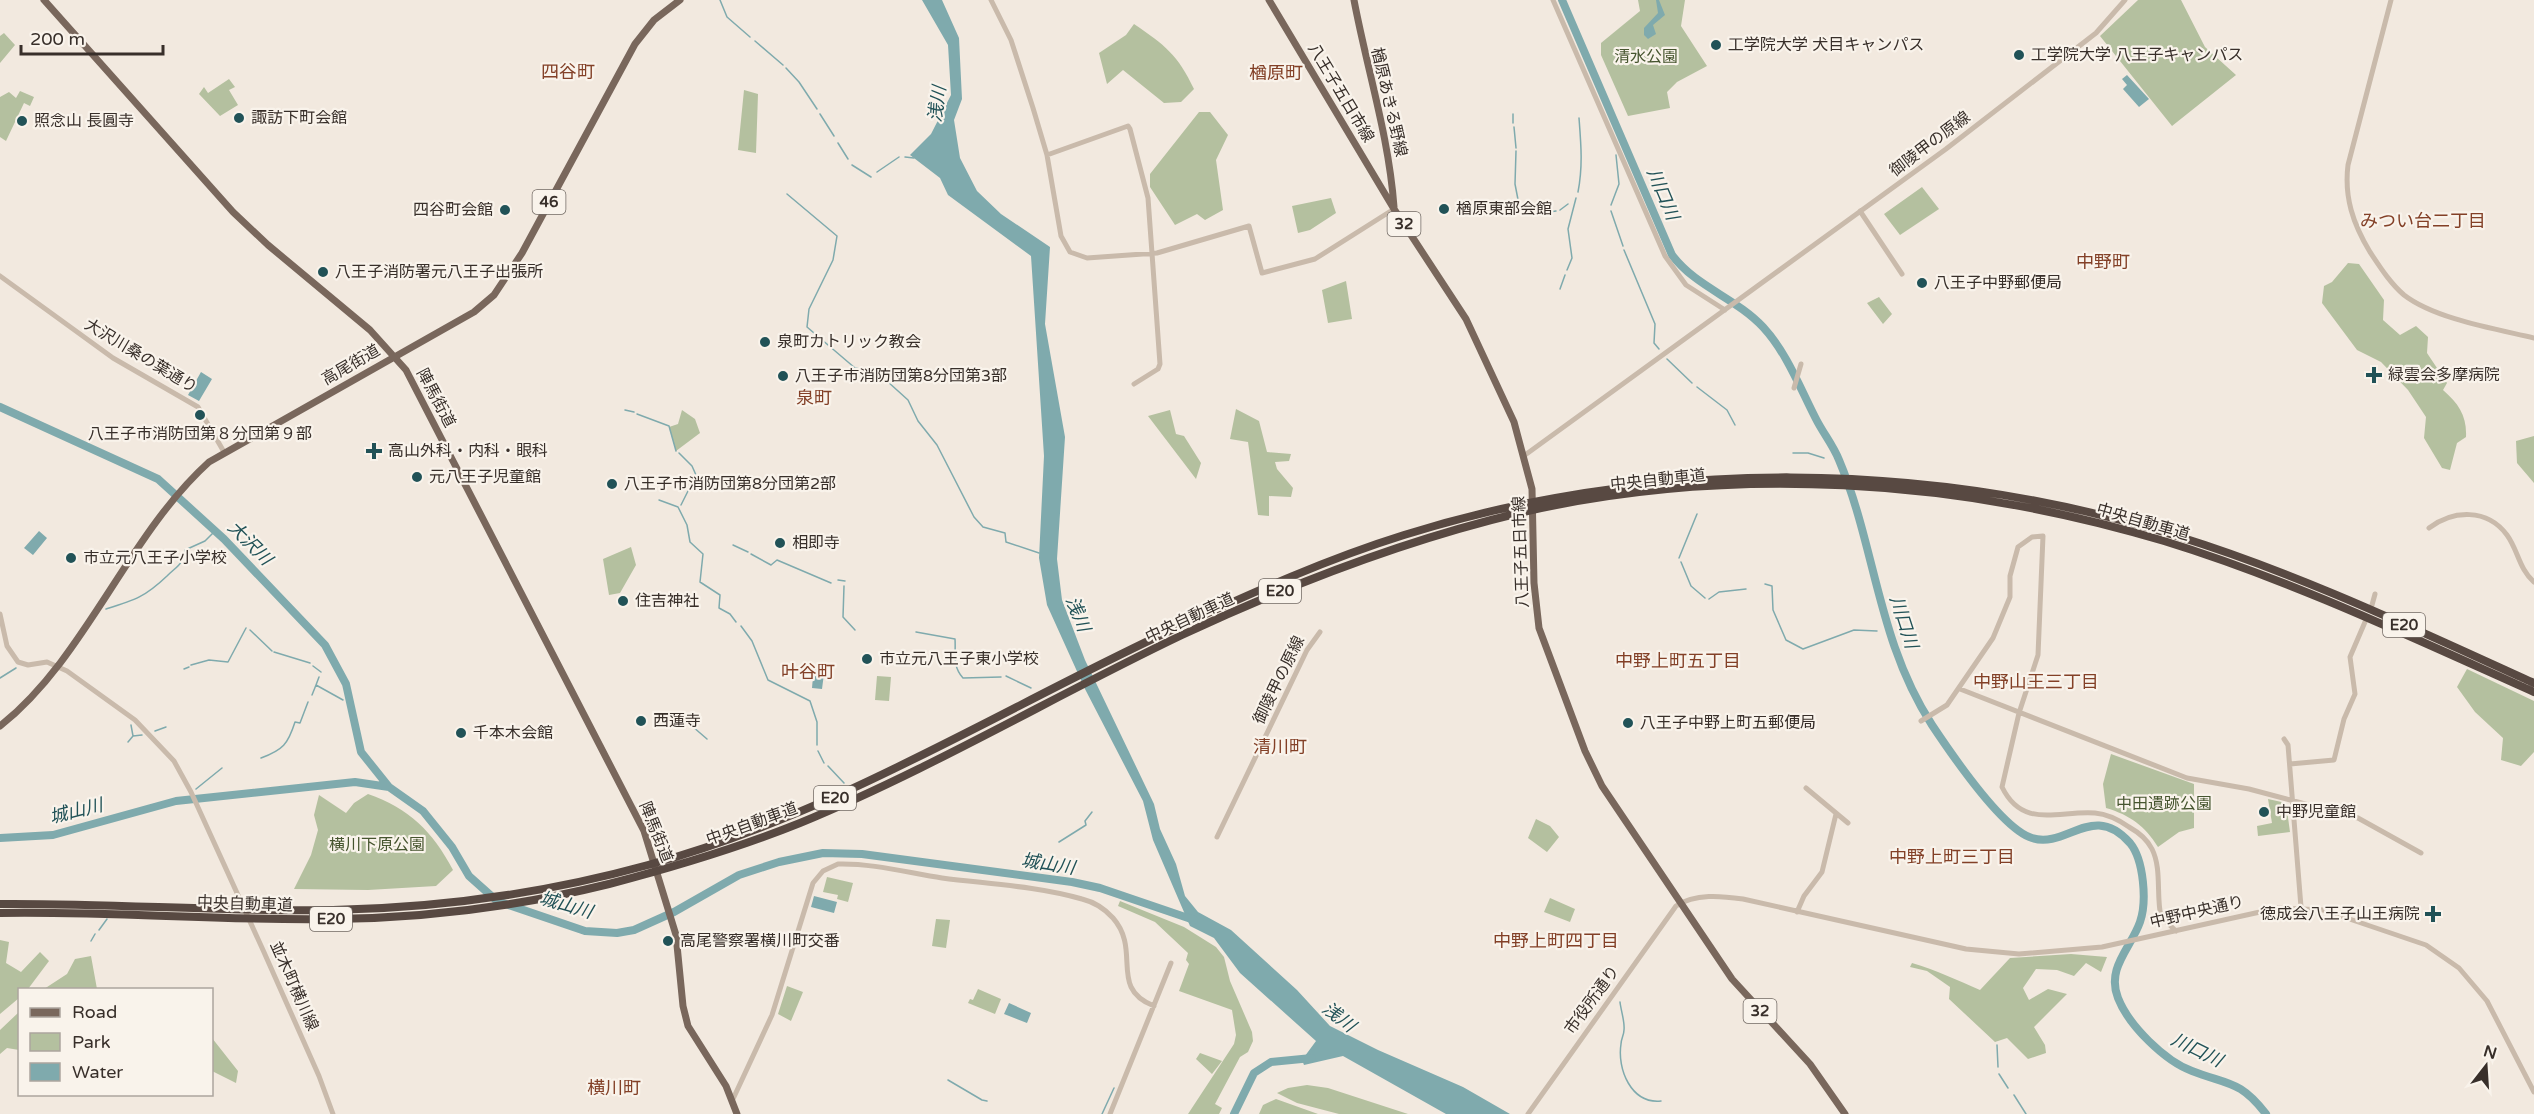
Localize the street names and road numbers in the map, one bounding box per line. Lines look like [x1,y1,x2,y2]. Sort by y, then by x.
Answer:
street label: 八王子五日市線 [1304,40,1378,146]
street label: 楢原あきる野線 [1367,45,1411,159]
street label: 御陵甲の原線 [1886,107,1974,181]
road number: 46 [532,190,566,214]
road number: 32 [1388,212,1420,236]
street label: 大沢川桑の葉通り [81,314,201,398]
street label: 高尾街道 [318,340,384,390]
street label: 陣馬街道 [412,365,460,431]
street label: 中央自動車道 [1609,465,1707,495]
street label: 八王子五日市線 [1509,496,1533,608]
street label: 中央自動車道 [2094,499,2192,545]
road number: E20 [1259,579,1301,603]
street label: 中央自動車道 [1142,589,1238,647]
road number: E20 [2383,613,2425,637]
street label: 御陵甲の原線 [1249,632,1309,728]
road number: E20 [814,786,856,810]
street label: 中央自動車道 [703,798,801,850]
street label: 陣馬街道 [635,799,677,865]
street label: 中野中央通り [2148,891,2246,933]
street label: 中央自動車道 [197,892,293,916]
road number: E20 [310,907,352,931]
street label: 並木町横川線 [265,938,323,1034]
street label: 市役所通り [1560,962,1624,1038]
road number: 32 [1744,999,1776,1023]

